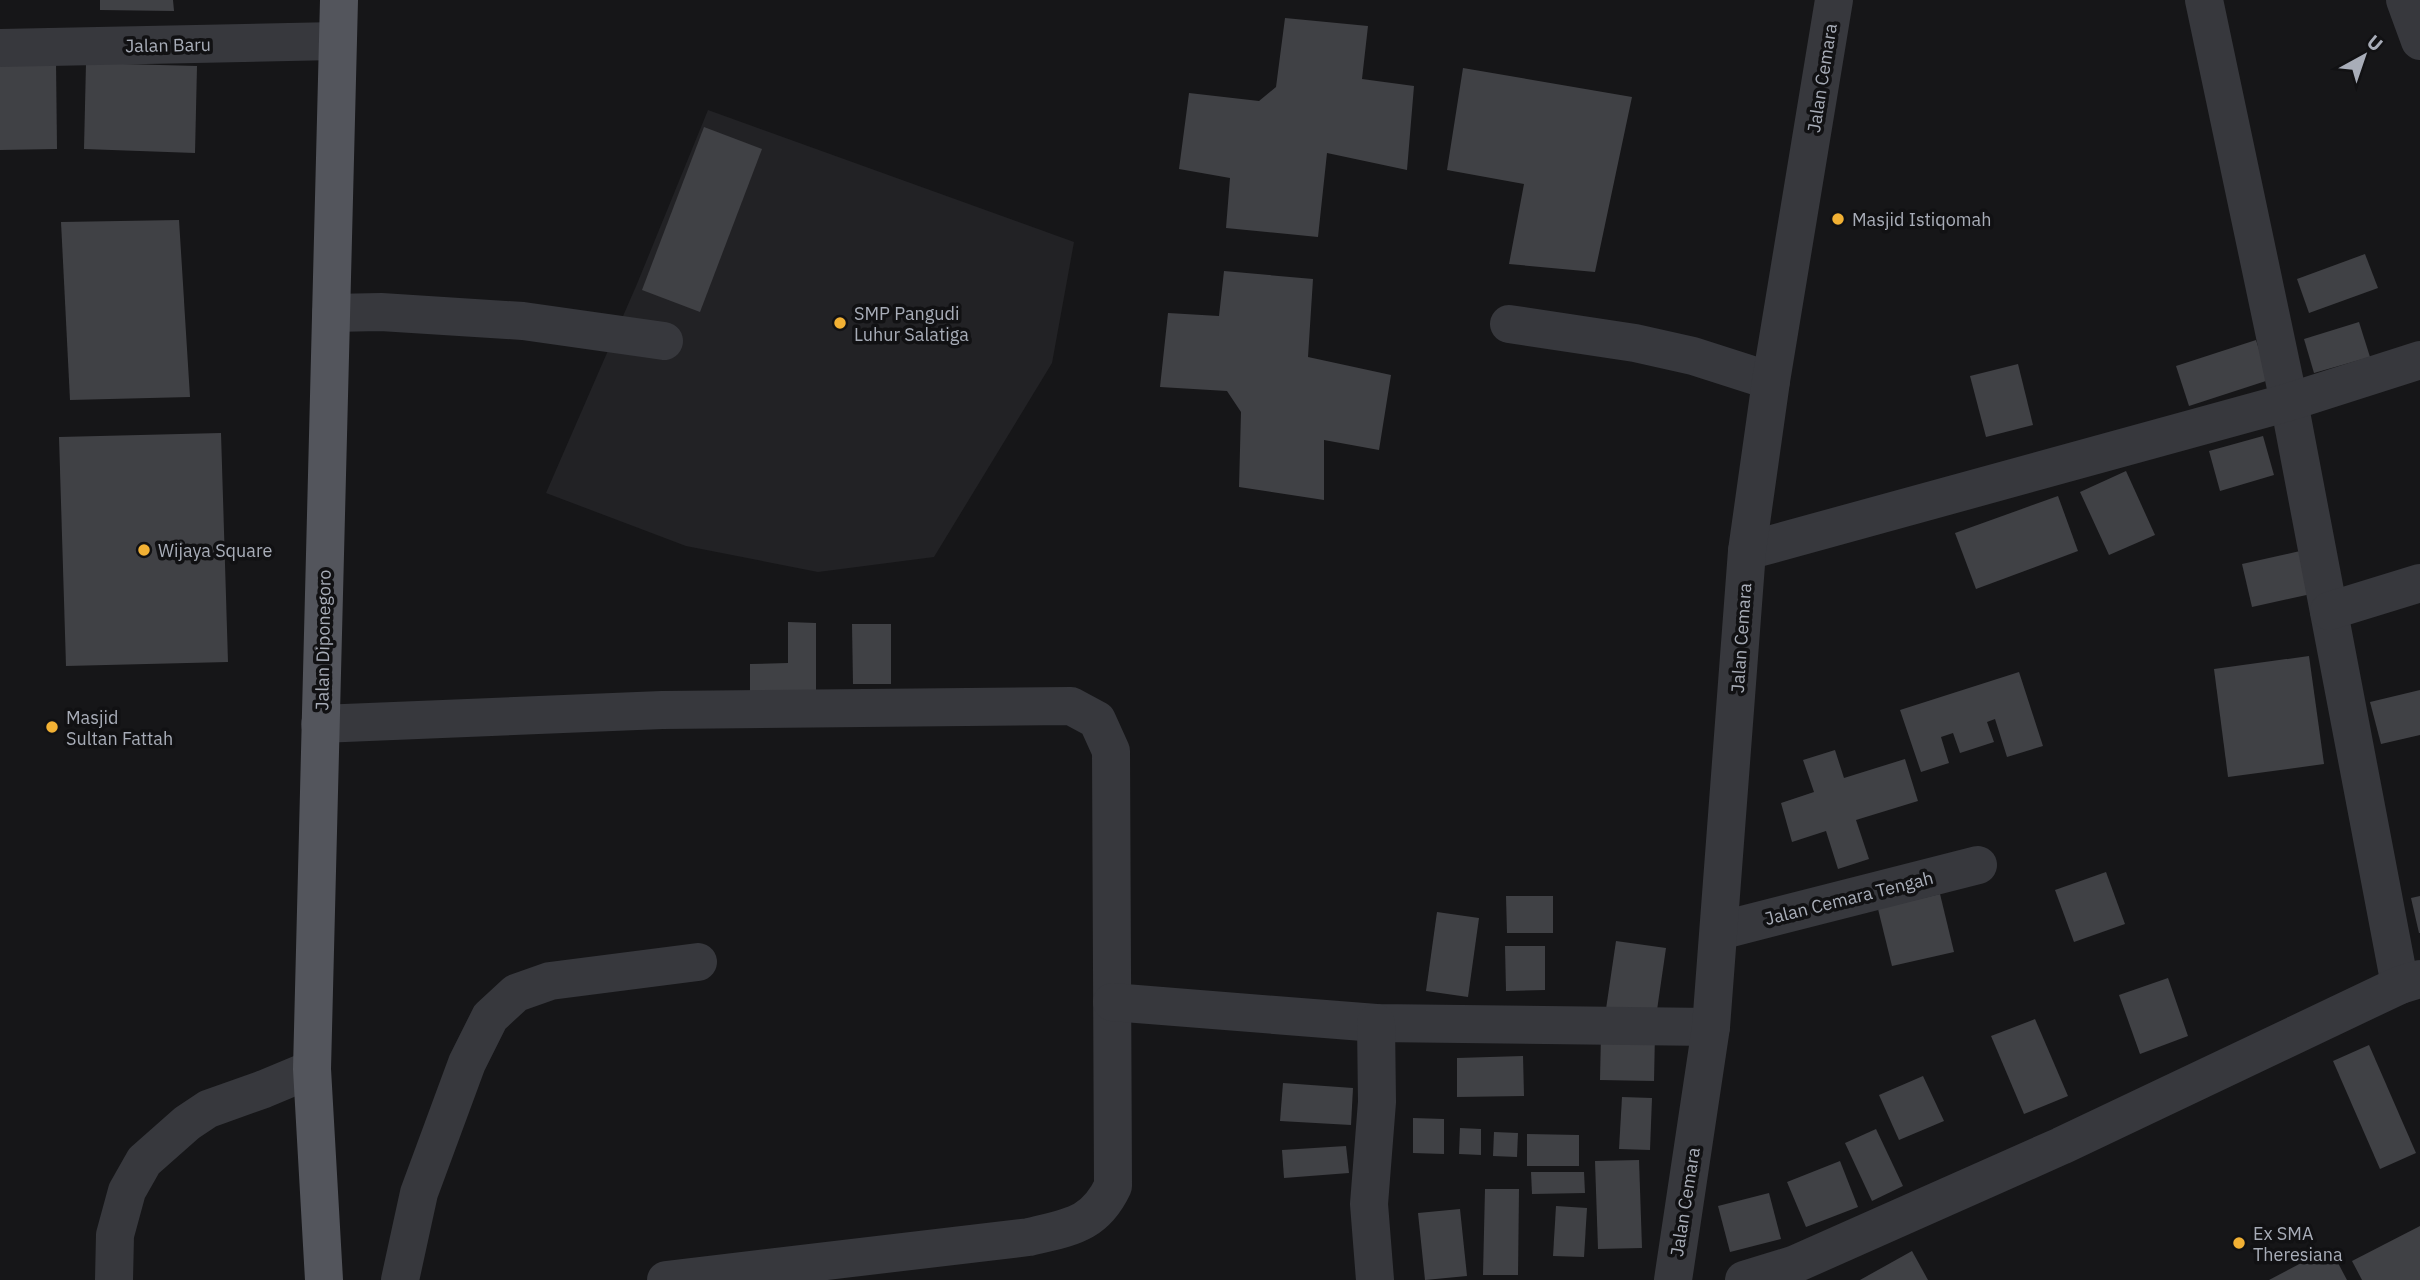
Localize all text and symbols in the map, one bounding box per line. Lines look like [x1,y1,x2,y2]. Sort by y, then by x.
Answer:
street label: Jalan Cemara [1802,21,1842,134]
north arrow [2329,21,2399,91]
text: U [2362,30,2388,56]
street label: Jalan Baru [125,33,211,57]
place label: Masjid Istiqomah [1852,208,1991,231]
marker: Masjid Istiqomah [1830,211,1846,227]
place label: SMP Pangudi Luhur Salatiga [854,302,969,346]
marker: SMP Pangudi Luhur Salatiga [832,315,848,331]
place label: Wijaya Square [158,539,272,562]
marker: Wijaya Square [136,542,152,558]
street label: Jalan Diponegoro [310,569,336,711]
street label: Jalan Cemara [1726,582,1756,694]
place label: Masjid Sultan Fattah [66,706,173,750]
marker: Masjid Sultan Fattah [44,719,60,735]
street label: Jalan Cemara Tengah [1762,866,1936,930]
street label: Jalan Cemara [1665,1145,1705,1258]
place label: Ex SMA Theresiana [2253,1222,2343,1266]
marker: Ex SMA Theresiana [2231,1235,2247,1251]

